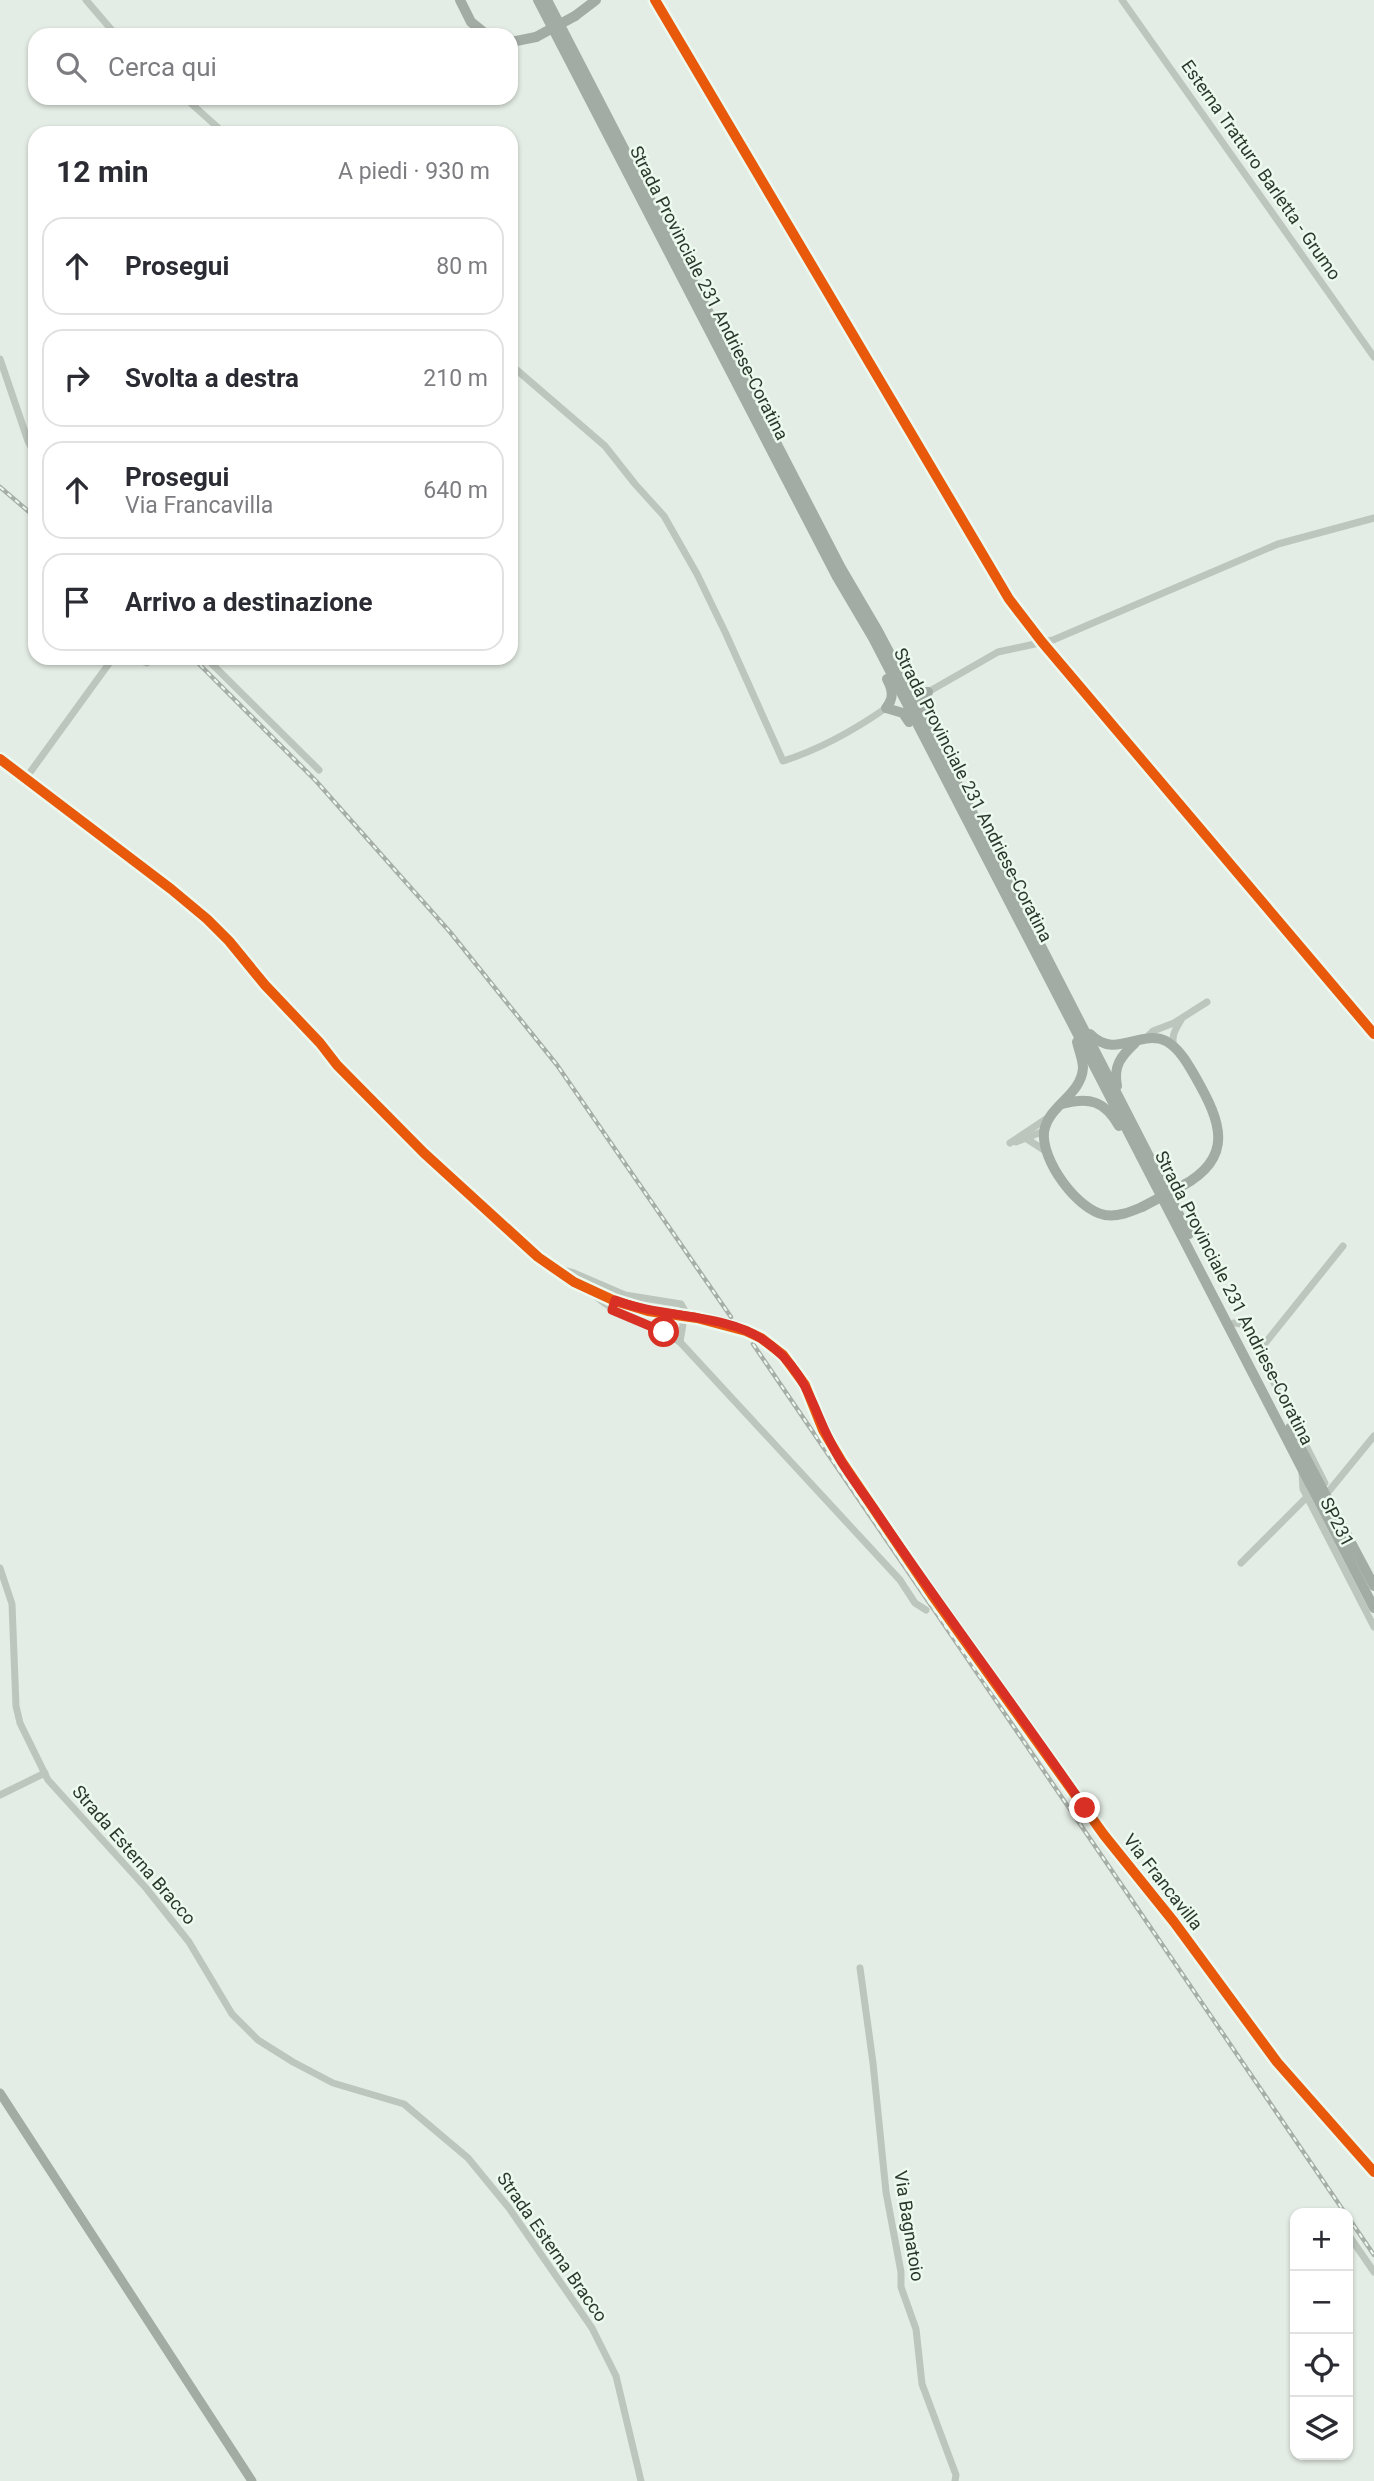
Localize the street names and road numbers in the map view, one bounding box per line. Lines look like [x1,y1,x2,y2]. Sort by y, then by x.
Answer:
street label: Esterna Tratturo Barletta - Grumo [1177,56,1346,284]
street label: Strada Provinciale 231 Andriese-Coratina [626,142,793,443]
street label: Strada Provinciale 231 Andriese-Coratina [890,644,1057,945]
street label: Strada Provinciale 231 Andriese-Coratina [1151,1147,1318,1448]
street label: SP231 [1316,1494,1359,1550]
street label: Strada Esterna Bracco [68,1781,201,1929]
street label: Via Francavilla [1119,1830,1207,1934]
street label: Strada Esterna Bracco [493,2168,612,2325]
street label: Via Bagnatoio [890,2169,929,2283]

